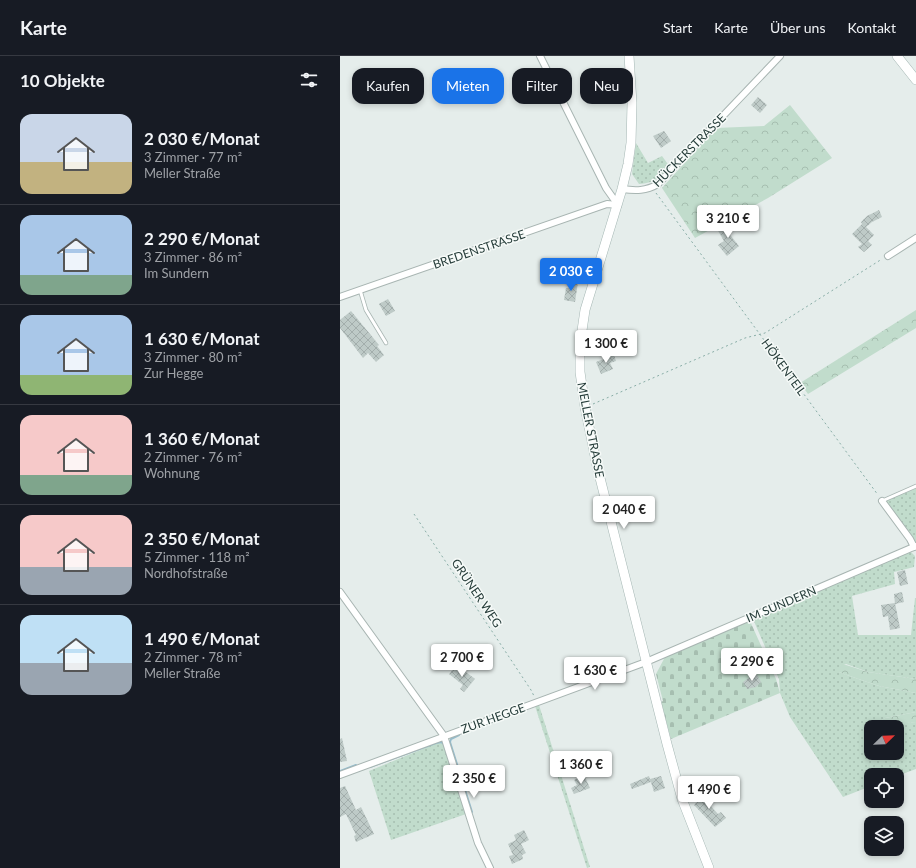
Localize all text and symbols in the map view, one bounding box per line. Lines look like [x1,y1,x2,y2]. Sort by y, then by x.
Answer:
text: Karte [20,16,67,39]
text: Start [663,19,692,36]
text: Karte [714,19,748,36]
text: Über uns [770,19,825,36]
text: Kontakt [847,19,896,36]
chip: Kaufen [352,68,424,104]
chip: Mieten [432,68,504,104]
chip: Filter [512,68,572,104]
chip: Neu [580,68,633,104]
icon: filters [298,69,320,91]
text: 10 Objekte [20,70,105,91]
street label: HÜCKERSTRASSE [649,110,729,190]
text: 2 030 €/Monat [144,128,259,149]
icon: home [52,130,100,178]
text: 3 Zimmer · 77 m² [144,149,242,165]
text: Meller Straße [144,165,220,181]
pin: 3 210 € [691,205,765,239]
text: 3 210 € [706,210,750,226]
street label: BREDENSTRASSE [431,226,527,272]
text: 2 290 €/Monat [144,228,259,249]
icon: home [52,231,100,279]
text: 3 Zimmer · 86 m² [144,249,242,265]
pin: 2 030 € [534,258,608,292]
text: 2 030 € [549,263,593,279]
text: Im Sundern [144,265,209,281]
text: 1 630 €/Monat [144,328,259,349]
pin: 1 300 € [569,330,643,364]
icon: home [52,331,100,379]
text: 1 300 € [584,335,628,351]
street label: HÖKENTEIL [758,336,810,398]
text: 3 Zimmer · 80 m² [144,349,242,365]
text: Zur Hegge [144,365,203,381]
street label: MELLER STRASSE [574,381,608,479]
text: 1 360 €/Monat [144,428,259,449]
icon: home [52,431,100,479]
text: 2 Zimmer · 76 m² [144,449,242,465]
text: Wohnung [144,465,200,481]
pin: 2 040 € [587,496,661,530]
text: 2 040 € [602,501,646,517]
text: 2 350 €/Monat [144,528,259,549]
icon: home [52,531,100,579]
text: 5 Zimmer · 118 m² [144,549,250,565]
street label: GRÜNER WEG [449,556,506,630]
text: Nordhofstraße [144,565,228,581]
street label: IM SUNDERN [744,582,818,626]
text: 1 490 €/Monat [144,628,259,649]
icon: home [52,631,100,679]
pin: 2 700 € [425,644,499,678]
pin: 2 290 € [715,648,789,682]
text: 2 Zimmer · 78 m² [144,649,242,665]
text: 2 700 € [440,649,484,665]
text: 2 290 € [730,653,774,669]
pin: 1 630 € [558,657,632,691]
text: 1 630 € [573,662,617,678]
text: Meller Straße [144,665,220,681]
street label: ZUR HEGGE [459,699,527,737]
north arrow [864,720,904,760]
map controls [864,720,904,856]
pin: 1 360 € [544,751,618,785]
text: 1 360 € [559,756,603,772]
pin: 2 350 € [437,765,511,799]
button: locate [864,768,904,808]
text: 2 350 € [452,770,496,786]
pin: 1 490 € [672,776,746,810]
text: 1 490 € [687,781,731,797]
button: layers [864,816,904,856]

